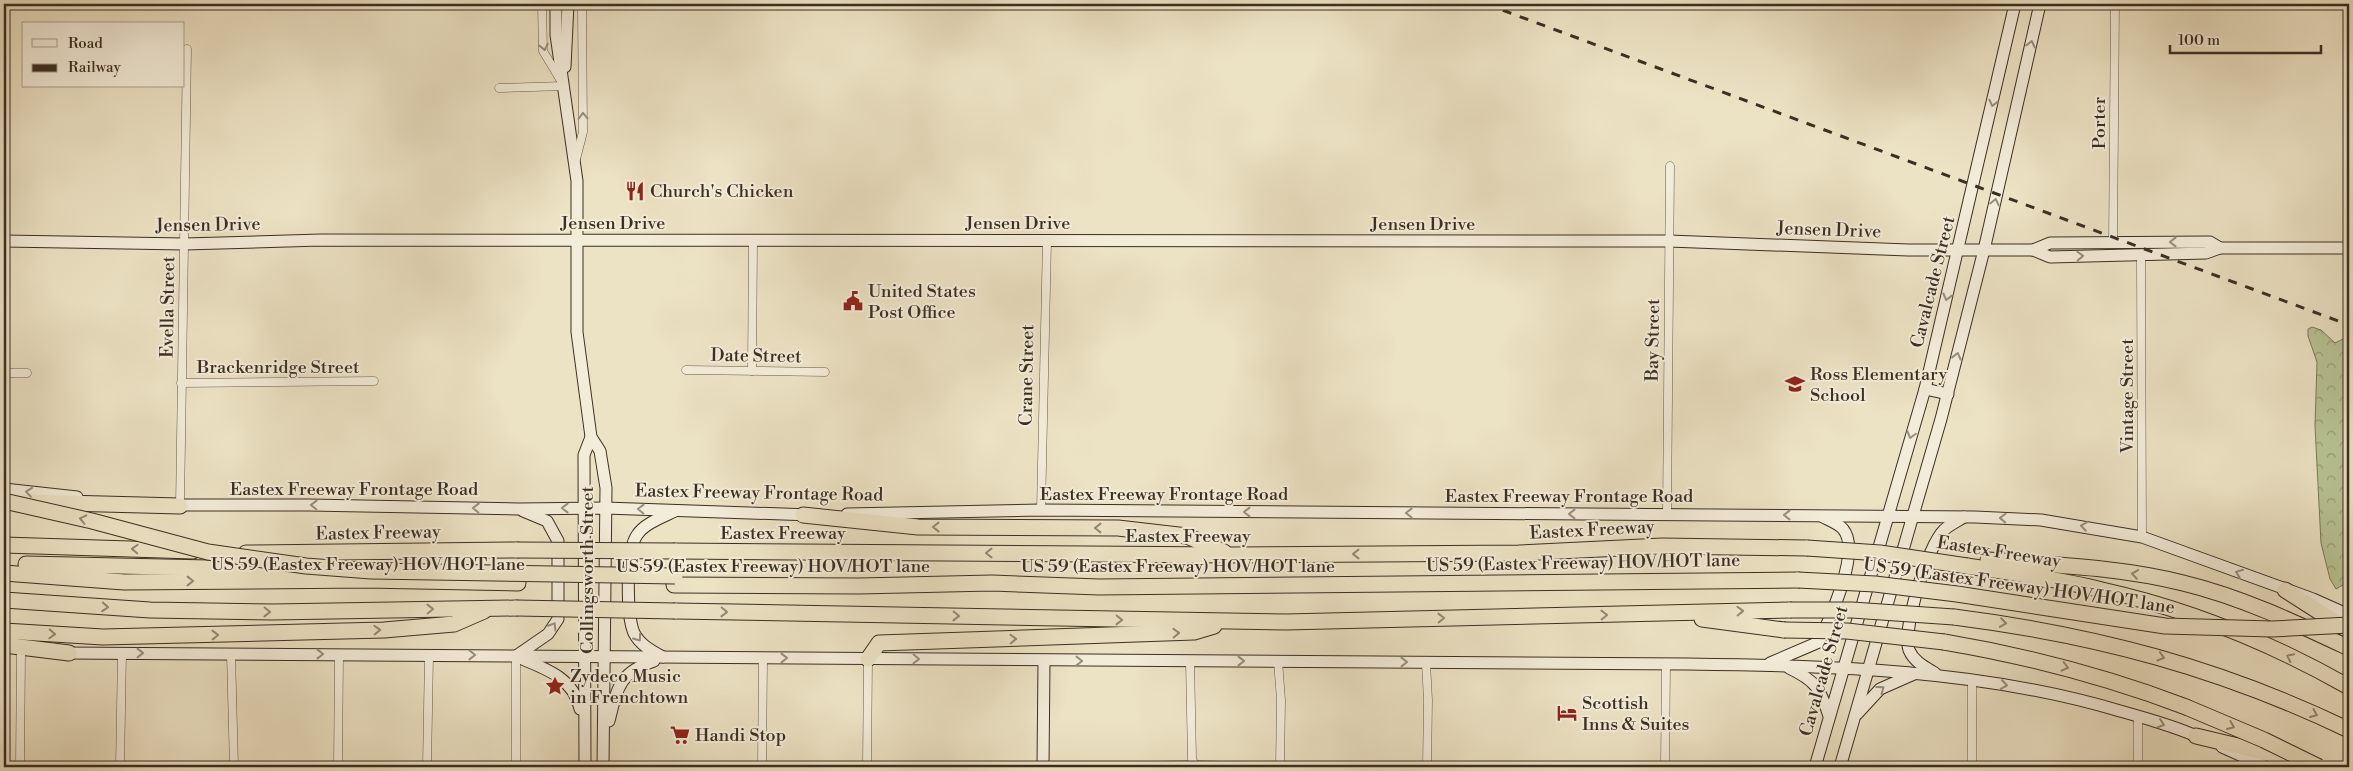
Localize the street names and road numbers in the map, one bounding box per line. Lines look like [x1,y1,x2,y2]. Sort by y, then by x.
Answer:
street label: Porter [2088,96,2111,149]
street label: Jensen Drive [560,212,665,235]
street label: Jensen Drive [965,212,1070,235]
street label: Jensen Drive [154,213,261,237]
street label: Jensen Drive [1370,213,1475,236]
street label: Cavalcade Street [1906,213,1961,350]
street label: Jensen Drive [1775,217,1882,243]
street label: Evella Street [156,255,180,358]
street label: Bay Street [1641,298,1665,383]
street label: Crane Street [1015,323,1039,426]
street label: Vintage Street [2116,338,2139,455]
street label: Date Street [710,344,802,368]
street label: Brackenridge Street [196,356,360,379]
street label: Eastex Freeway Frontage Road [230,478,479,501]
street label: Eastex Freeway Frontage Road [635,479,884,507]
street label: Eastex Freeway Frontage Road [1040,483,1289,506]
street label: Collingsworth Street [576,485,599,654]
street label: Eastex Freeway Frontage Road [1445,485,1694,508]
street label: Eastex Freeway [1529,515,1655,545]
street label: Eastex Freeway [315,520,441,546]
street label: Eastex Freeway [720,522,846,545]
street label: Eastex Freeway [1125,525,1251,548]
street label: Eastex Freeway [1935,531,2063,573]
street label: US 59 (Eastex Freeway) HOV/HOT lane [1426,549,1740,577]
street label: US 59 (Eastex Freeway) HOV/HOT lane [211,553,525,576]
street label: US 59 (Eastex Freeway) HOV/HOT lane [1862,553,2176,619]
street label: US 59 (Eastex Freeway) HOV/HOT lane [616,555,930,578]
street label: US 59 (Eastex Freeway) HOV/HOT lane [1021,555,1335,578]
street label: Cavalcade Street [1794,602,1854,739]

